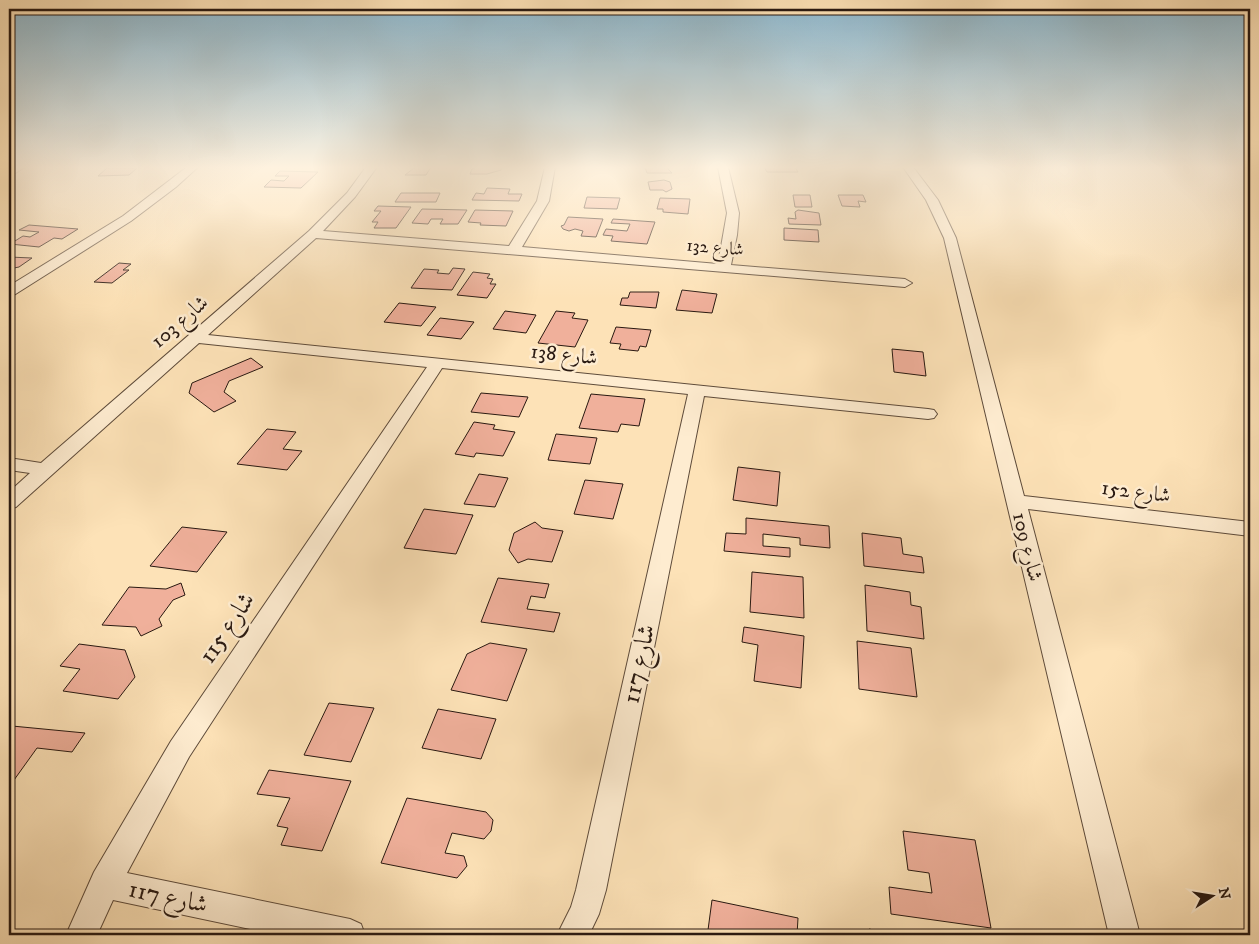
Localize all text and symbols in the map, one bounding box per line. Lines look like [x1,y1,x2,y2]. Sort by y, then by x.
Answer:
street label: شارع 132 [685,235,744,264]
street label: شارع 103 [146,290,217,357]
street label: شارع 138 [529,339,599,375]
street label: شارع 152 [1100,475,1172,513]
street label: شارع 109 [1002,510,1048,585]
street label: شارع 115 [192,586,266,672]
street label: شارع 117 [615,622,667,708]
north arrow [1186,872,1236,922]
street label: شارع 117 [124,873,210,925]
text: N [1214,886,1234,901]

